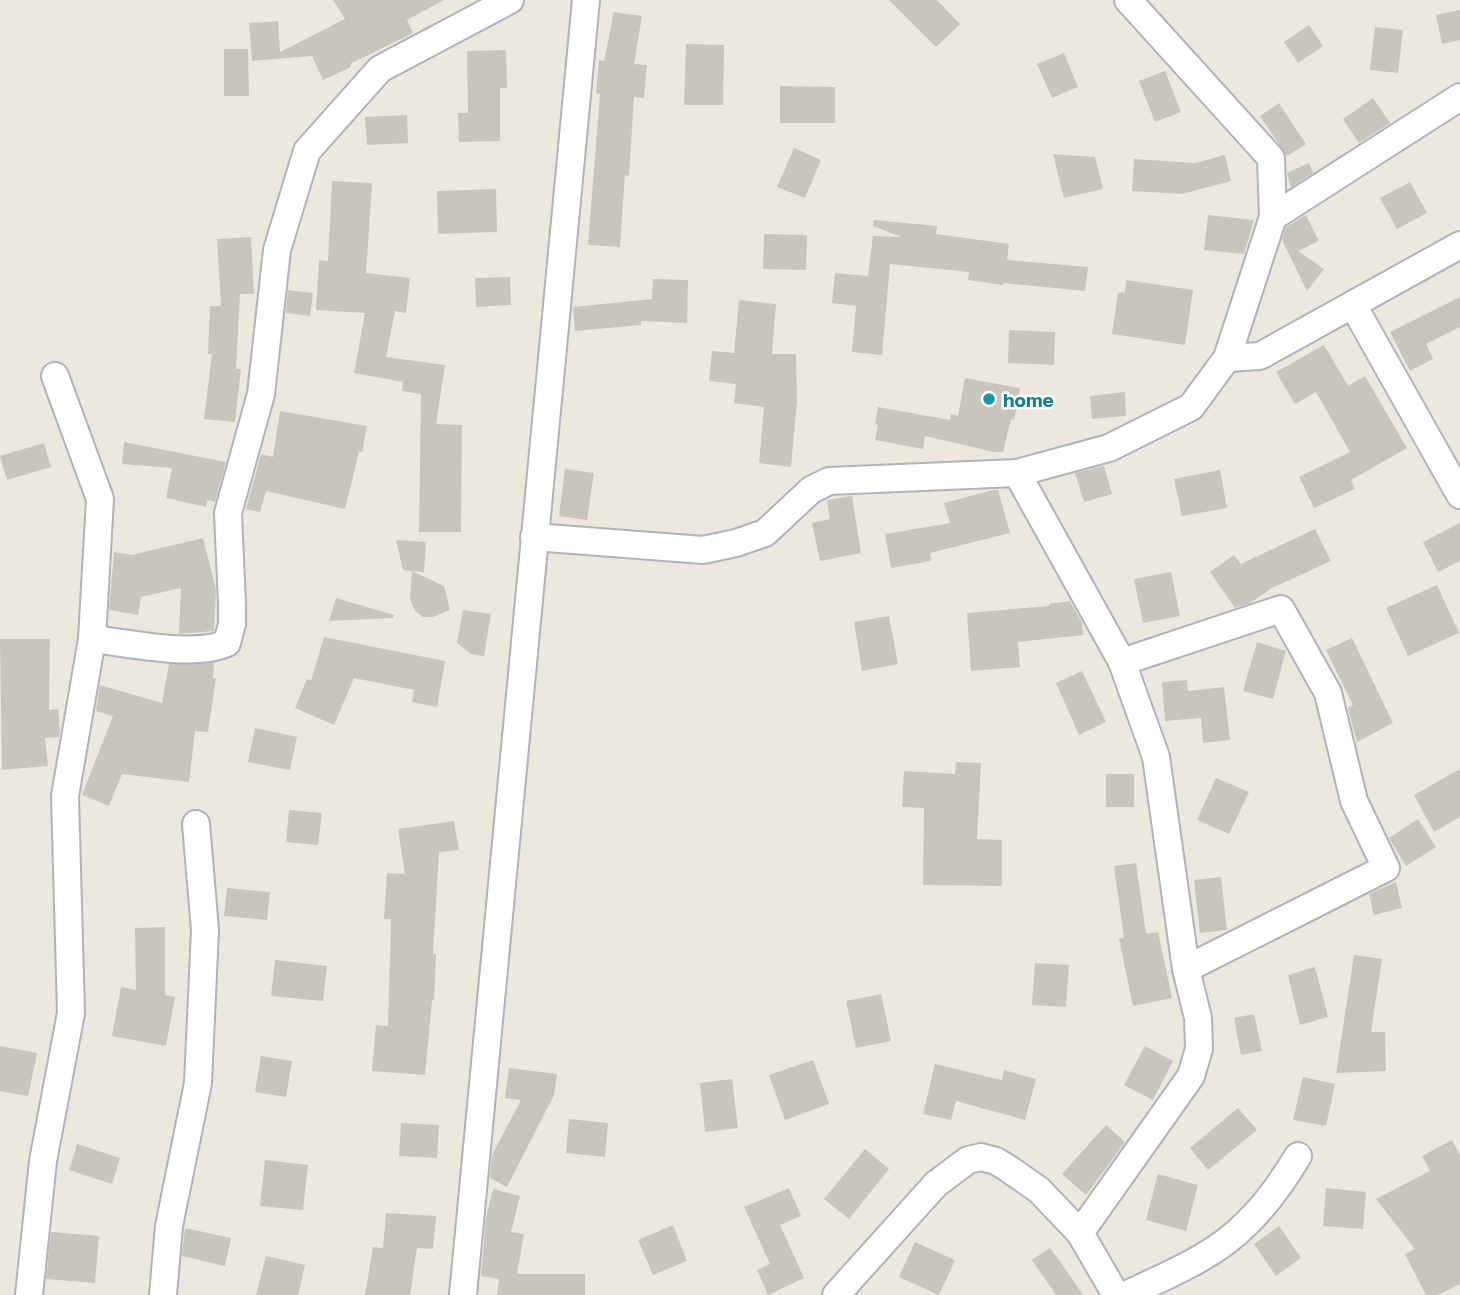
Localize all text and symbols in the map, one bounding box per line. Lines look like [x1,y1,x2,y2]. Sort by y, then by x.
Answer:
place label: home [1003,388,1054,411]
marker: home [981,391,997,407]

